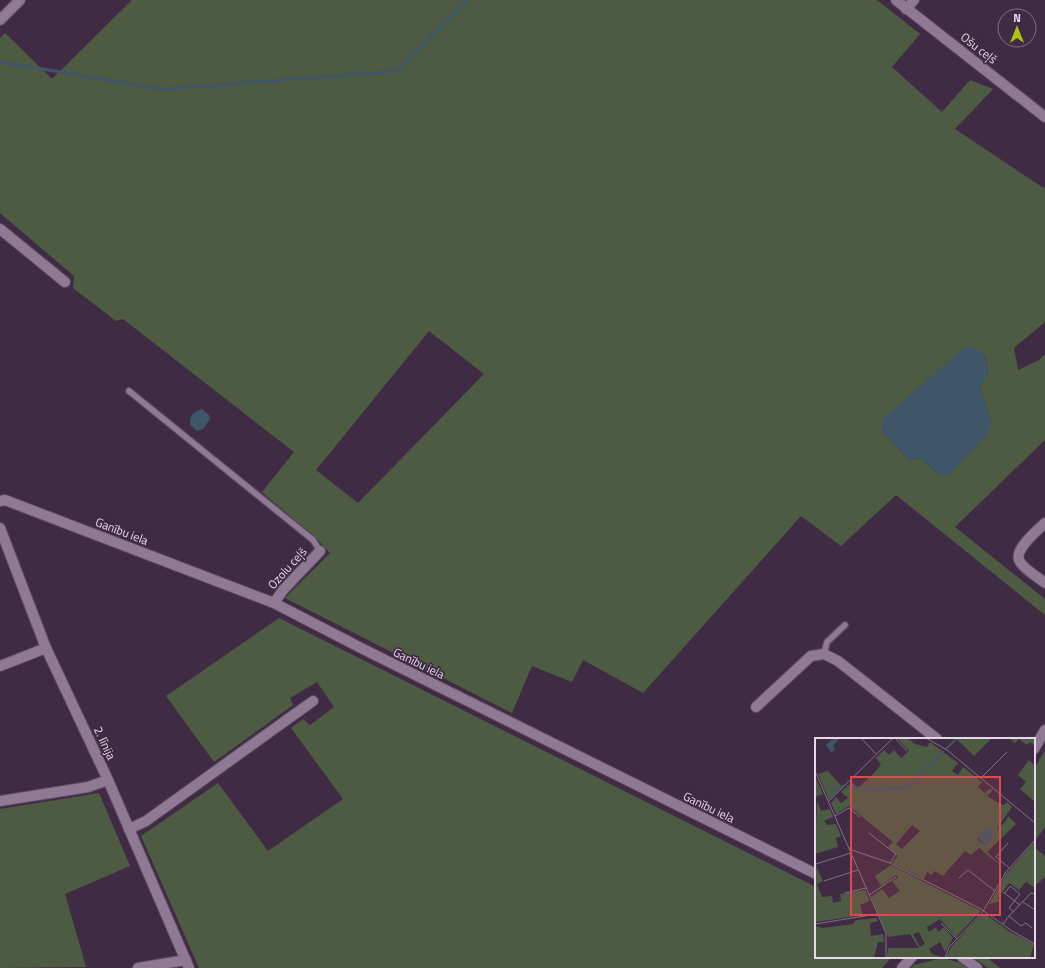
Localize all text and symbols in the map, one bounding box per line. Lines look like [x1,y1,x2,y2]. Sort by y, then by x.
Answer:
north arrow [997,8,1037,48]
text: N [1013,10,1021,26]
street label: Ošu ceļš [957,28,1002,69]
street label: Ganību iela [93,512,151,550]
street label: Ozolu ceļš [263,542,311,593]
street label: Ganību iela [390,642,448,684]
street label: 2. līnija [89,723,121,763]
inset map [815,738,1035,958]
street label: Ganību iela [680,786,738,828]

